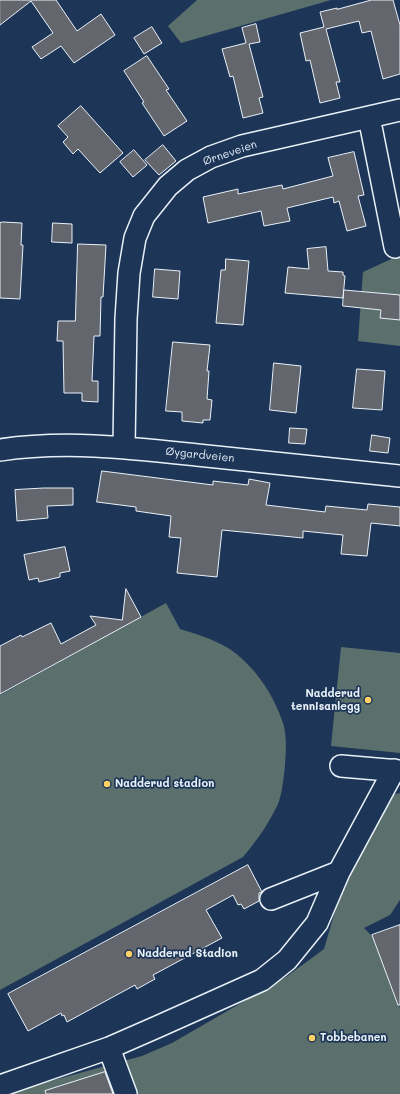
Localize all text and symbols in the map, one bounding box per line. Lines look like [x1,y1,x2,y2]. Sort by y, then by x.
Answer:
street label: Ørneveien [201,138,259,168]
street label: Øygardveien [165,445,235,465]
place label: Nadderud tennisanlegg [291,687,360,713]
marker: Nadderud tennisanlegg [363,695,373,705]
place label: Nadderud stadion [115,777,214,791]
marker: Nadderud stadion [102,779,112,789]
place label: Nadderud Stadion [137,947,238,961]
marker: Nadderud Stadion [124,949,134,959]
place label: Tobbebanen [320,1031,387,1045]
marker: Tobbebanen [307,1033,317,1043]

